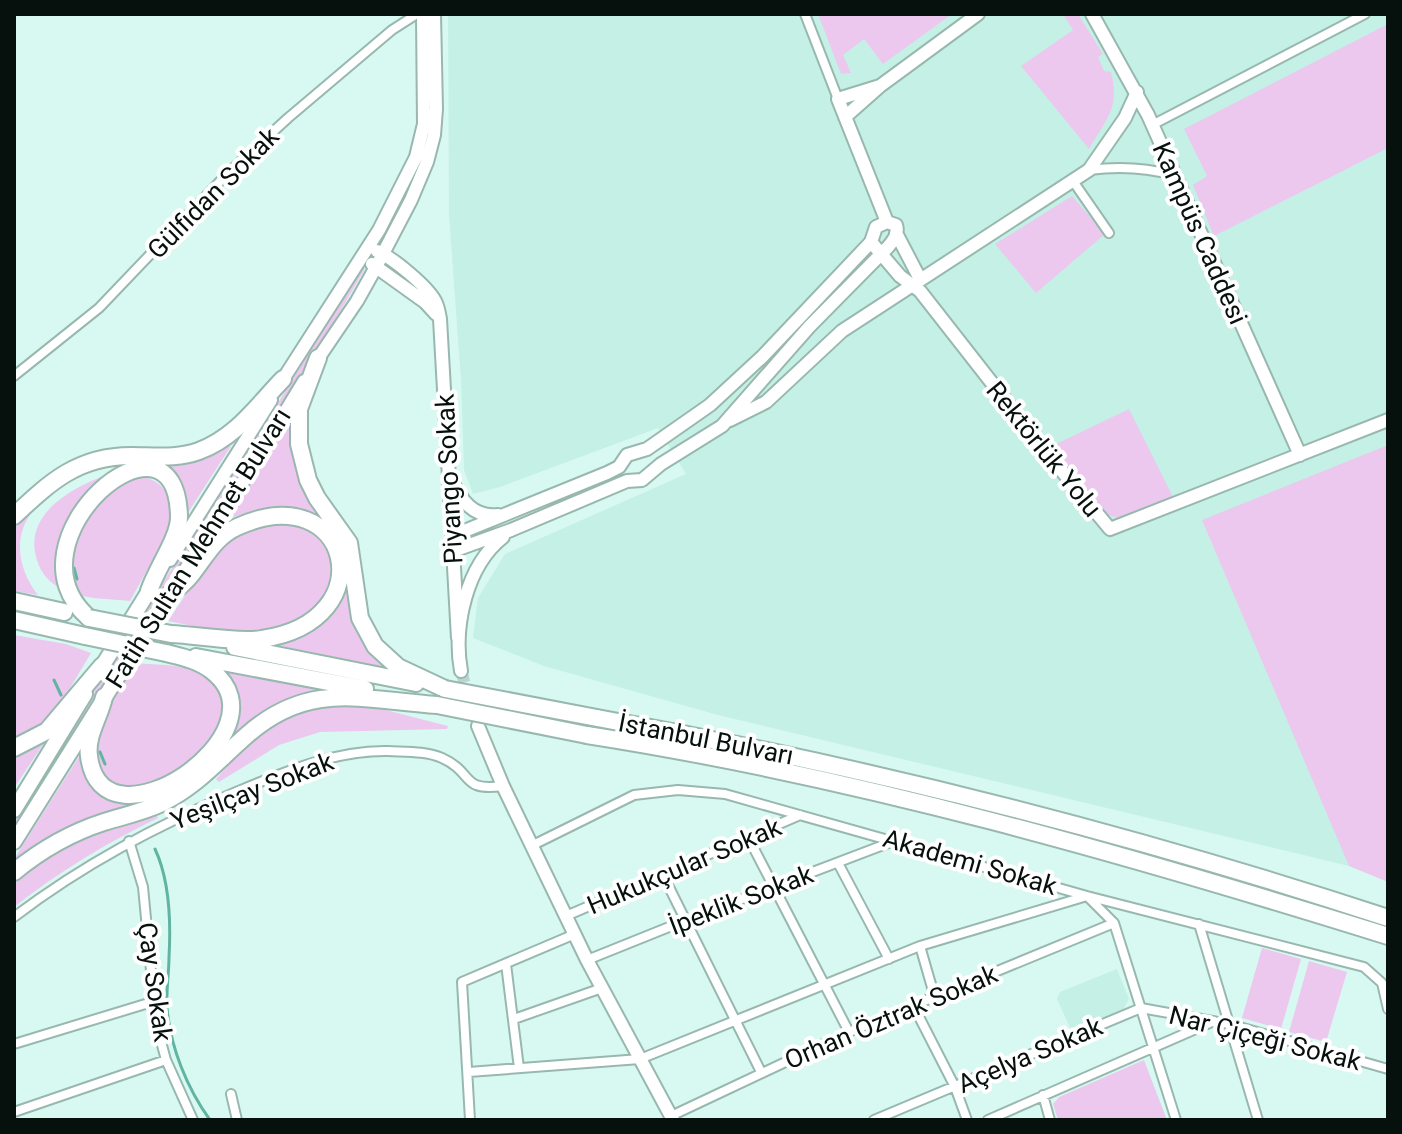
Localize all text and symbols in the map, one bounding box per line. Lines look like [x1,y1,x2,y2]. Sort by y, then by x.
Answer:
street label: Gülfidan Sokak [141,121,285,265]
street label: Kampüs Caddesi [1146,137,1254,329]
street label: Rektörlük Yolu [980,375,1108,523]
street label: Piyango Sokak [430,393,468,565]
street label: Fatih Sultan Mehmet Bulvarı [99,403,297,693]
street label: İstanbul Bulvarı [616,707,796,771]
street label: Yeşilçay Sokak [166,746,338,836]
street label: Hukukçular Sokak [583,811,786,920]
street label: Akademi Sokak [880,823,1061,901]
street label: İpeklik Sokak [665,859,818,941]
street label: Çay Sokak [132,920,178,1045]
street label: Orhan Öztrak Sokak [780,958,1003,1075]
street label: Nar Çiçeği Sokak [1166,1000,1365,1077]
street label: Açelya Sokak [953,1011,1108,1099]

